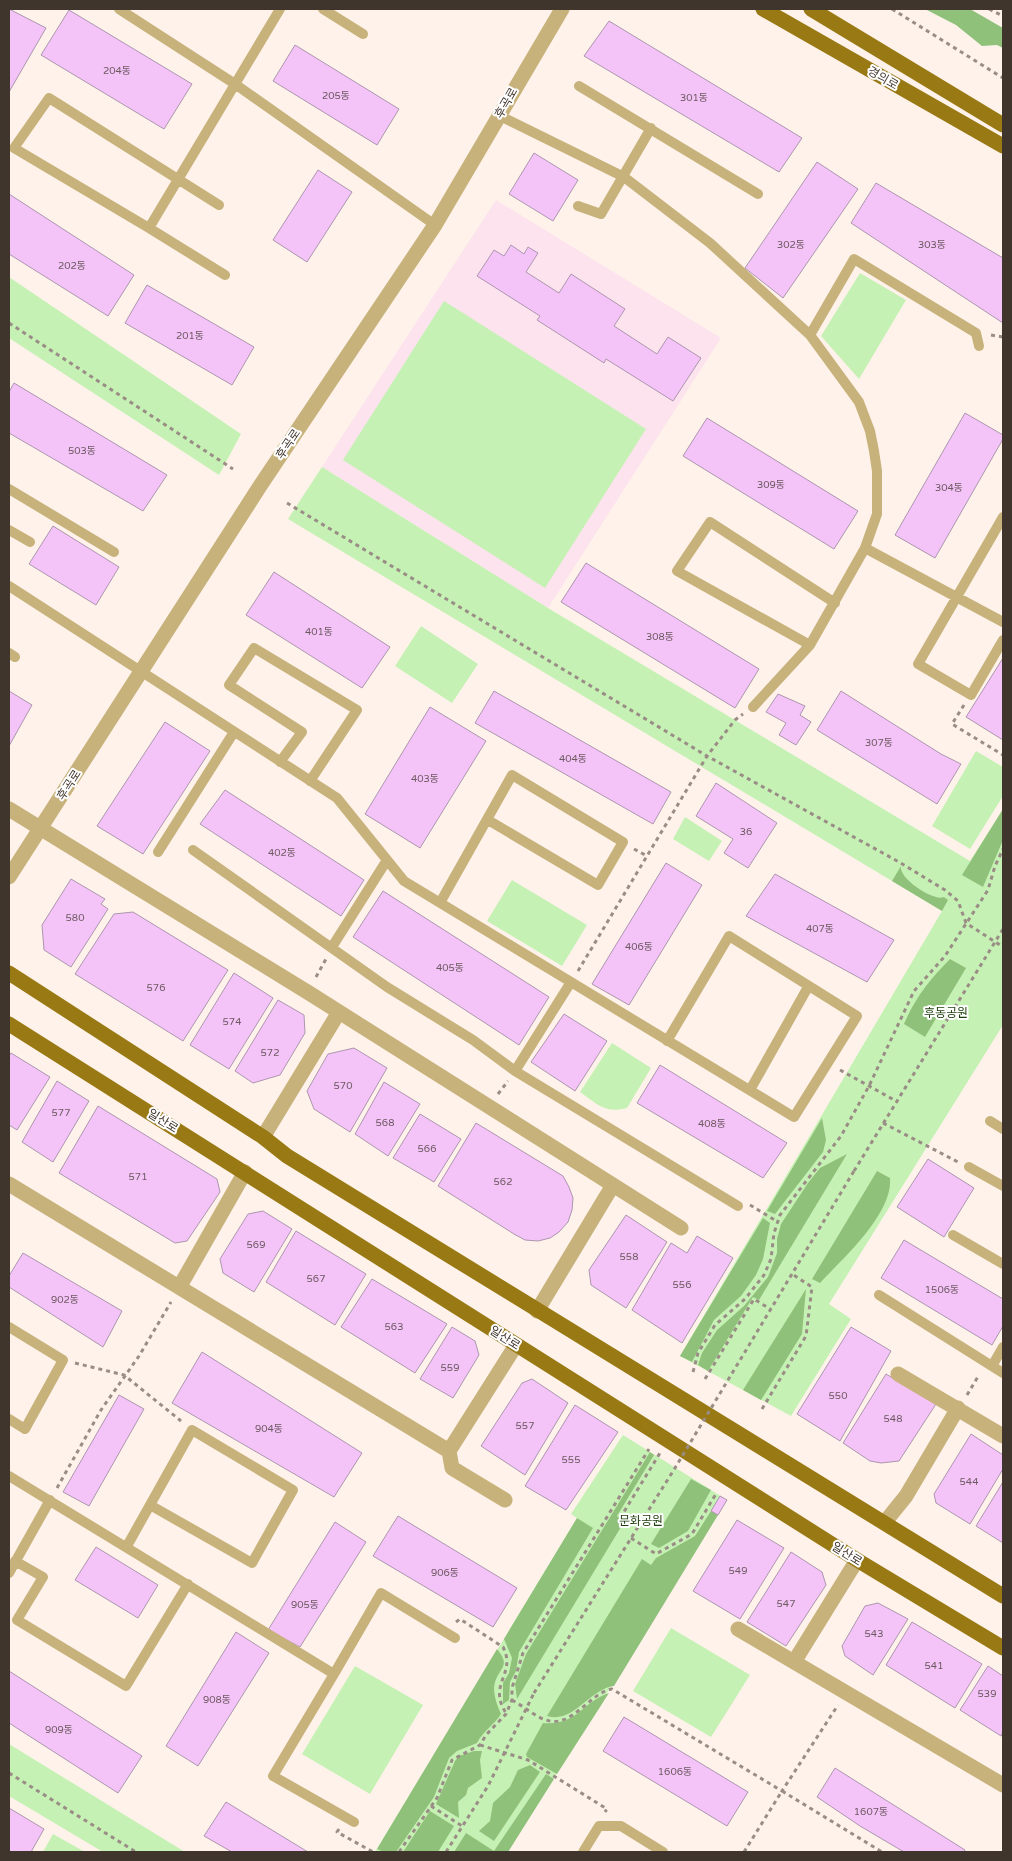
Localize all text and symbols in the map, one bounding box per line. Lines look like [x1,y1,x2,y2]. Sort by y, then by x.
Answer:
street label: 경의로 [865,64,901,92]
house number: 204동 [103,65,131,77]
street label: 후곡로 [492,85,520,121]
house number: 205동 [322,90,350,102]
house number: 301동 [680,92,708,104]
house number: 302동 [777,239,805,251]
house number: 303동 [918,239,946,251]
house number: 202동 [58,260,86,272]
house number: 201동 [176,330,204,342]
street label: 후곡로 [273,426,303,462]
house number: 503동 [68,445,96,457]
house number: 309동 [757,479,785,491]
house number: 304동 [935,482,963,494]
house number: 401동 [305,626,333,638]
house number: 308동 [646,631,674,643]
house number: 307동 [865,737,893,749]
house number: 404동 [559,753,587,765]
street label: 후곡로 [54,767,84,803]
house number: 403동 [411,773,439,785]
house number: 36 [740,826,752,838]
house number: 402동 [268,847,296,859]
house number: 580 [66,912,84,924]
house number: 407동 [806,923,834,935]
house number: 406동 [625,941,653,953]
house number: 405동 [436,962,464,974]
house number: 576 [147,982,165,994]
park label: 후동공원 [924,1006,968,1020]
house number: 574 [223,1016,241,1028]
house number: 572 [261,1047,279,1059]
house number: 570 [334,1080,352,1092]
street label: 일산로 [145,1106,181,1136]
house number: 577 [52,1107,70,1119]
house number: 568 [376,1117,394,1129]
house number: 408동 [698,1118,726,1130]
house number: 566 [418,1143,436,1155]
house number: 571 [129,1171,147,1183]
house number: 562 [494,1176,512,1188]
house number: 569 [247,1239,265,1251]
house number: 558 [620,1251,638,1263]
house number: 567 [307,1273,325,1285]
house number: 556 [673,1279,691,1291]
house number: 1506동 [925,1284,959,1296]
house number: 902동 [51,1294,79,1306]
house number: 563 [385,1321,403,1333]
street label: 일산로 [487,1323,523,1353]
house number: 559 [441,1362,459,1374]
house number: 550 [829,1390,847,1402]
house number: 548 [884,1413,902,1425]
house number: 557 [516,1420,534,1432]
house number: 904동 [255,1423,283,1435]
house number: 555 [562,1454,580,1466]
house number: 544 [960,1476,978,1488]
park label: 문화공원 [619,1514,663,1528]
street label: 일산로 [829,1539,865,1569]
house number: 549 [729,1565,747,1577]
house number: 906동 [431,1567,459,1579]
house number: 547 [777,1598,795,1610]
house number: 905동 [291,1599,319,1611]
house number: 543 [865,1628,883,1640]
house number: 541 [925,1660,943,1672]
house number: 539 [978,1688,996,1700]
house number: 908동 [203,1694,231,1706]
house number: 909동 [45,1724,73,1736]
house number: 1606동 [658,1766,692,1778]
house number: 1607동 [854,1806,888,1818]

